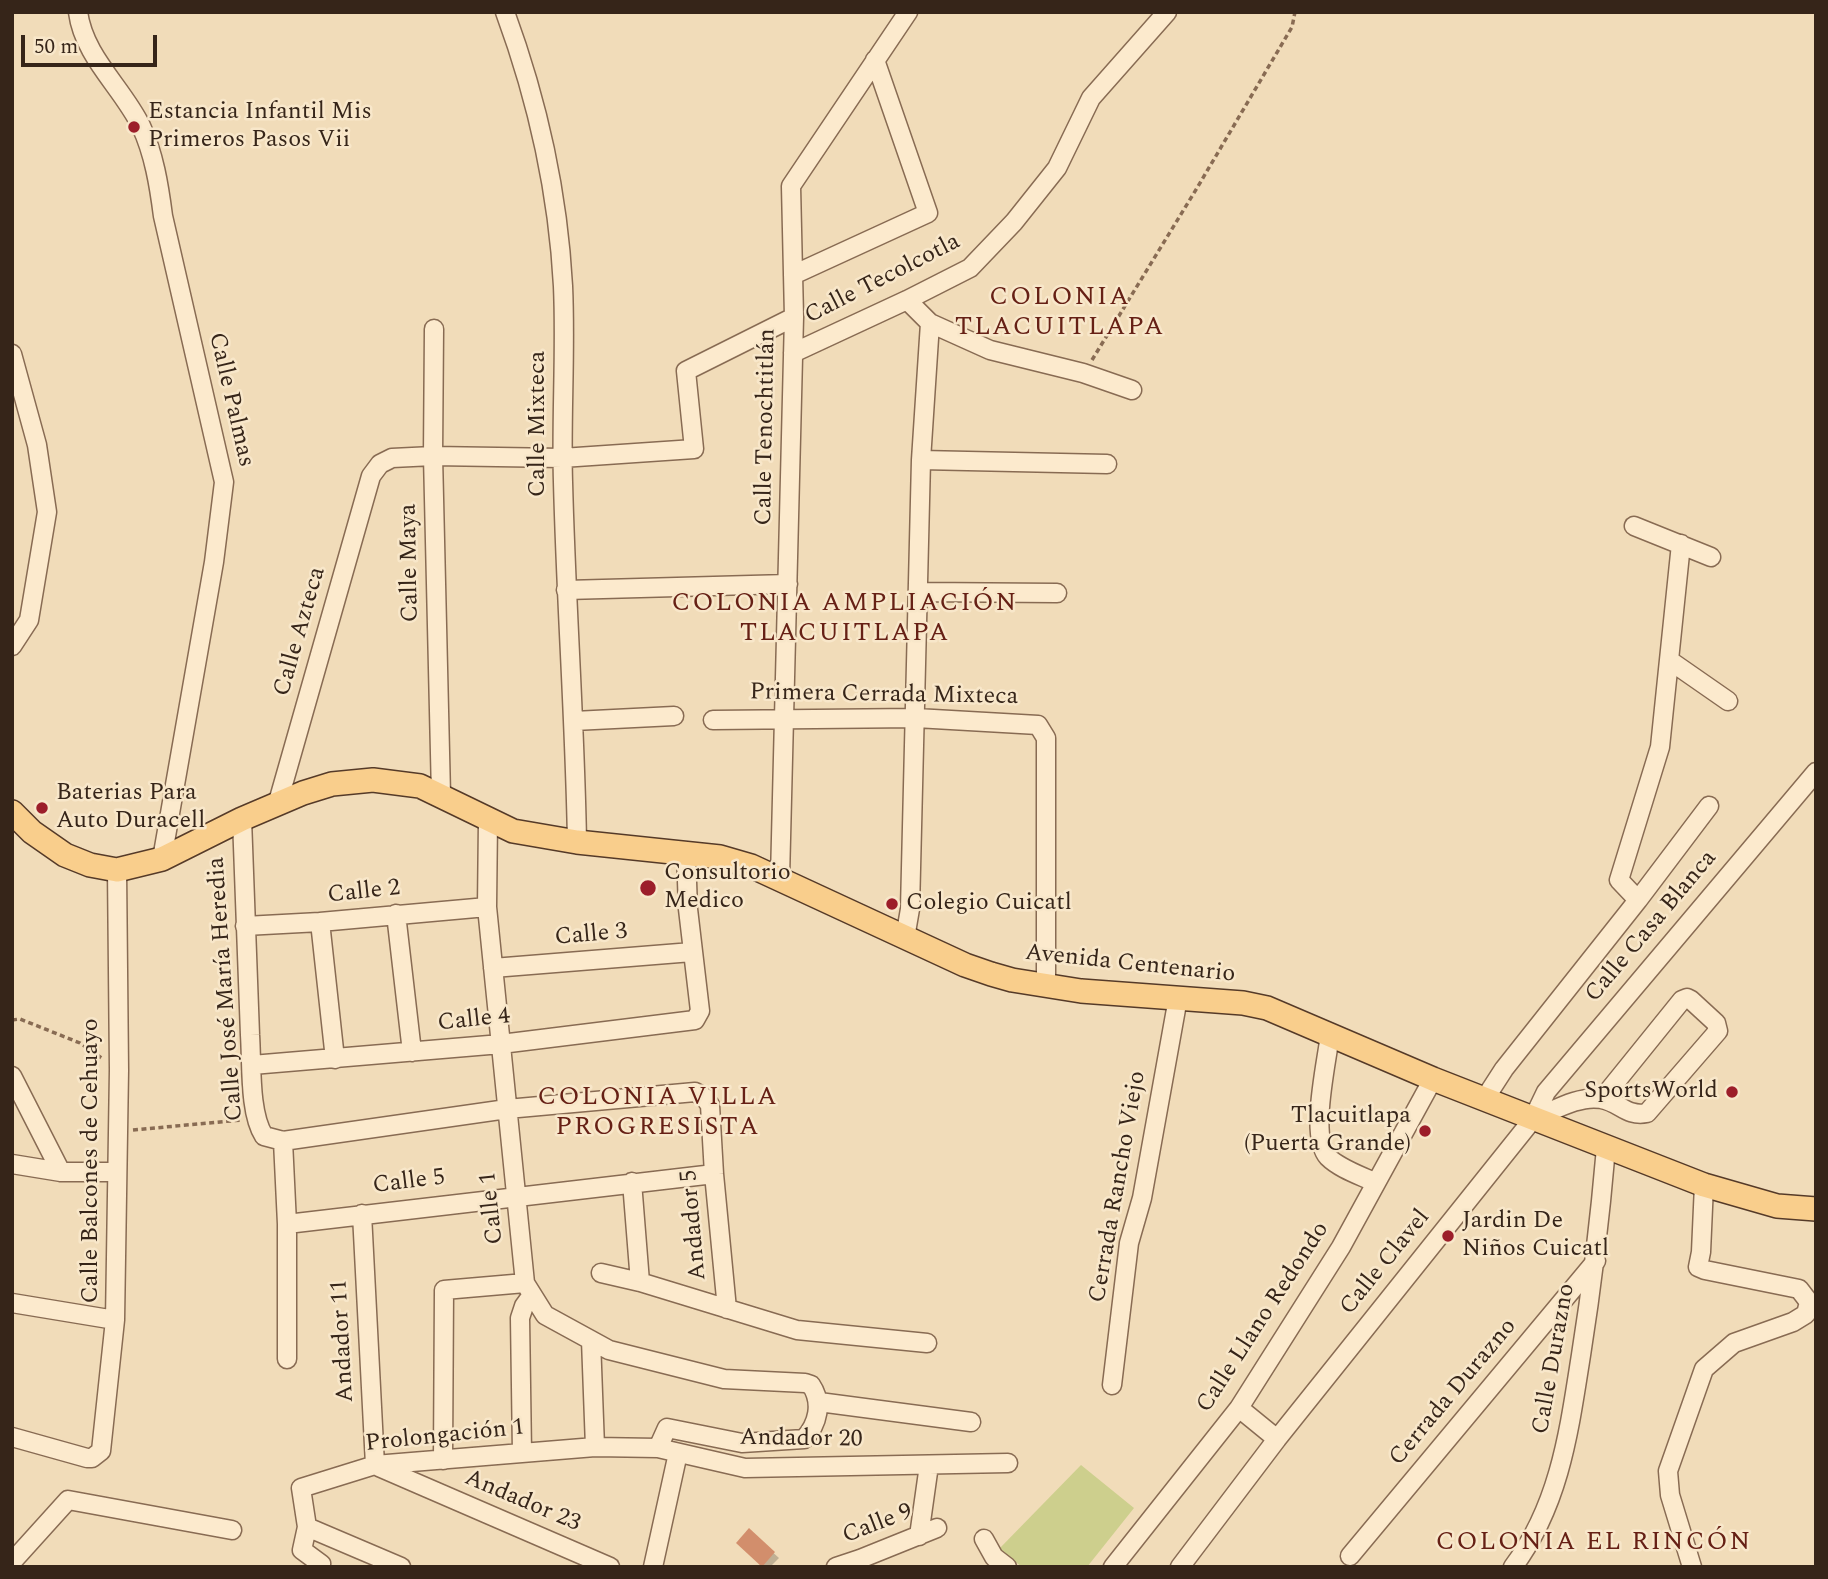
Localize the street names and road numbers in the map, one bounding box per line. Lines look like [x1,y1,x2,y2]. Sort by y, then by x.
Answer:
street label: Calle Tecolcotla [800,228,966,332]
street label: Calle Tenochtitlán [751,328,783,526]
street label: Calle Palmas [201,330,259,470]
street label: Calle Mixteca [525,351,553,497]
street label: Calle Maya [396,503,426,623]
street label: Calle Azteca [269,564,333,700]
street label: Primera Cerrada Mixteca [749,679,1019,713]
street label: Calle Casa Blanca [1580,845,1724,1009]
street label: Calle José María Heredia [203,856,251,1122]
street label: Calle 2 [326,875,402,911]
street label: Calle 3 [553,918,629,954]
street label: Avenida Centenario [1023,940,1237,990]
street label: Calle 4 [436,1003,512,1039]
street label: Calle Balcones de Cehuayo [78,1018,106,1304]
street label: Cerrada Rancho Viejo [1084,1069,1154,1305]
street label: Calle 5 [371,1164,447,1202]
street label: Andador 5 [676,1168,714,1282]
street label: Calle 1 [475,1170,511,1246]
street label: Calle Clavel [1335,1205,1437,1321]
street label: Calle Llano Redondo [1192,1217,1336,1419]
street label: Andador 11 [326,1279,362,1403]
street label: Calle Durazno [1528,1281,1582,1437]
street label: Cerrada Durazno [1384,1314,1524,1472]
street label: Prolongación 1 [364,1414,526,1460]
street label: Andador 20 [739,1425,863,1455]
street label: Andador 23 [460,1465,584,1539]
street label: Calle 9 [839,1499,917,1551]

